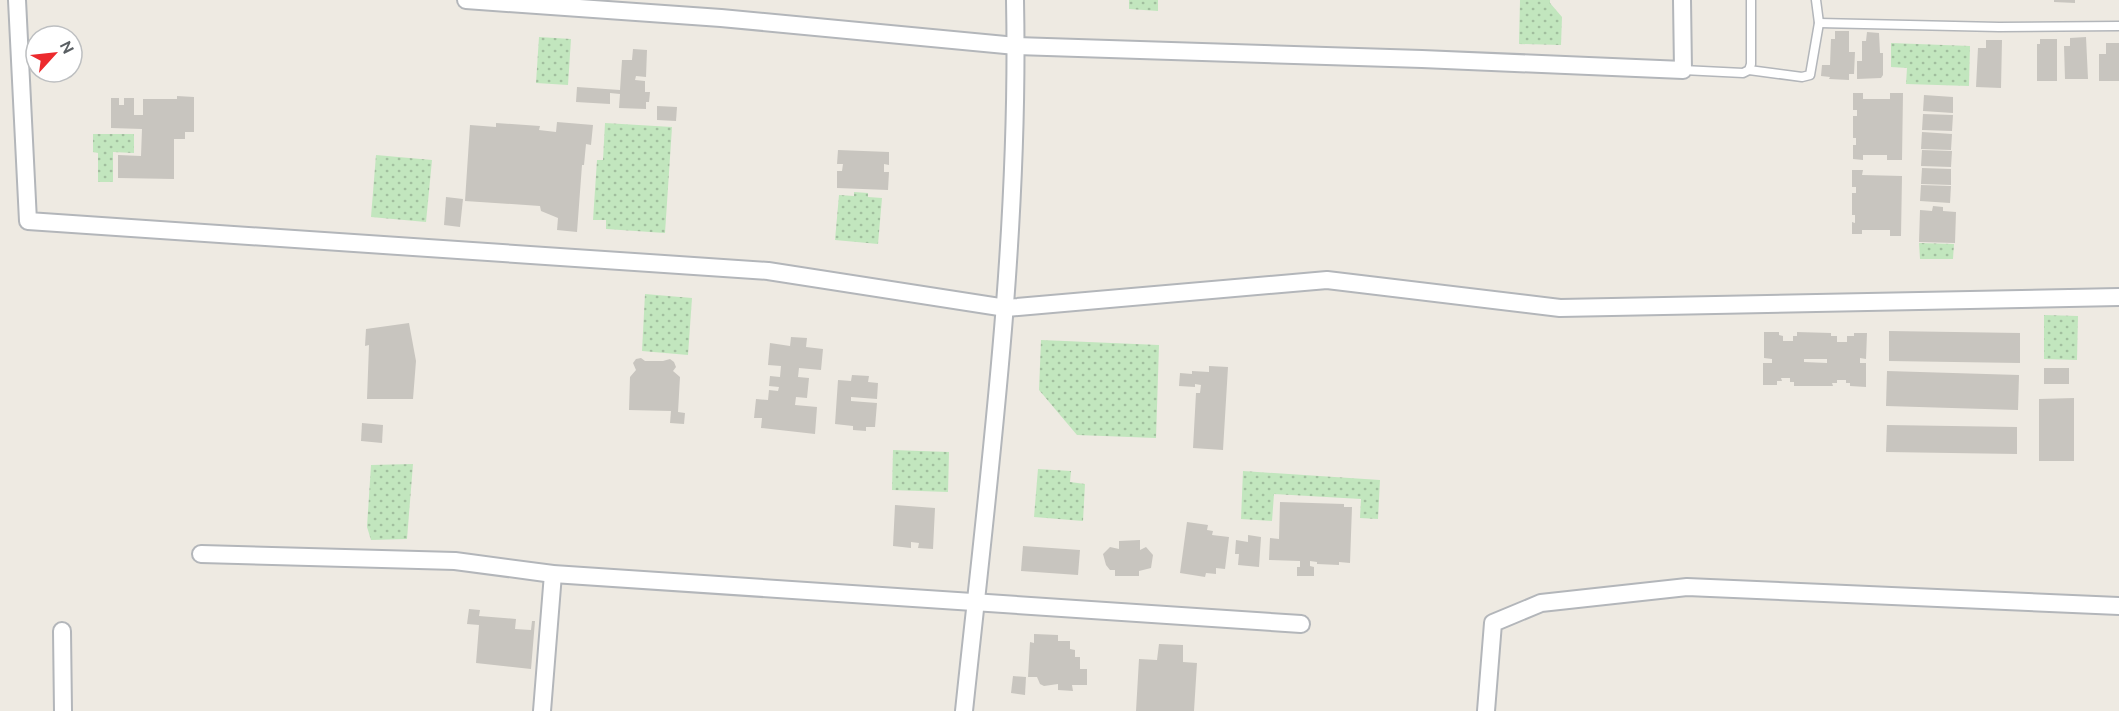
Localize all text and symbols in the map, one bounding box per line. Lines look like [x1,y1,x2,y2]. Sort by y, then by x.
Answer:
north arrow [24,24,84,84]
text: N [57,38,78,57]

